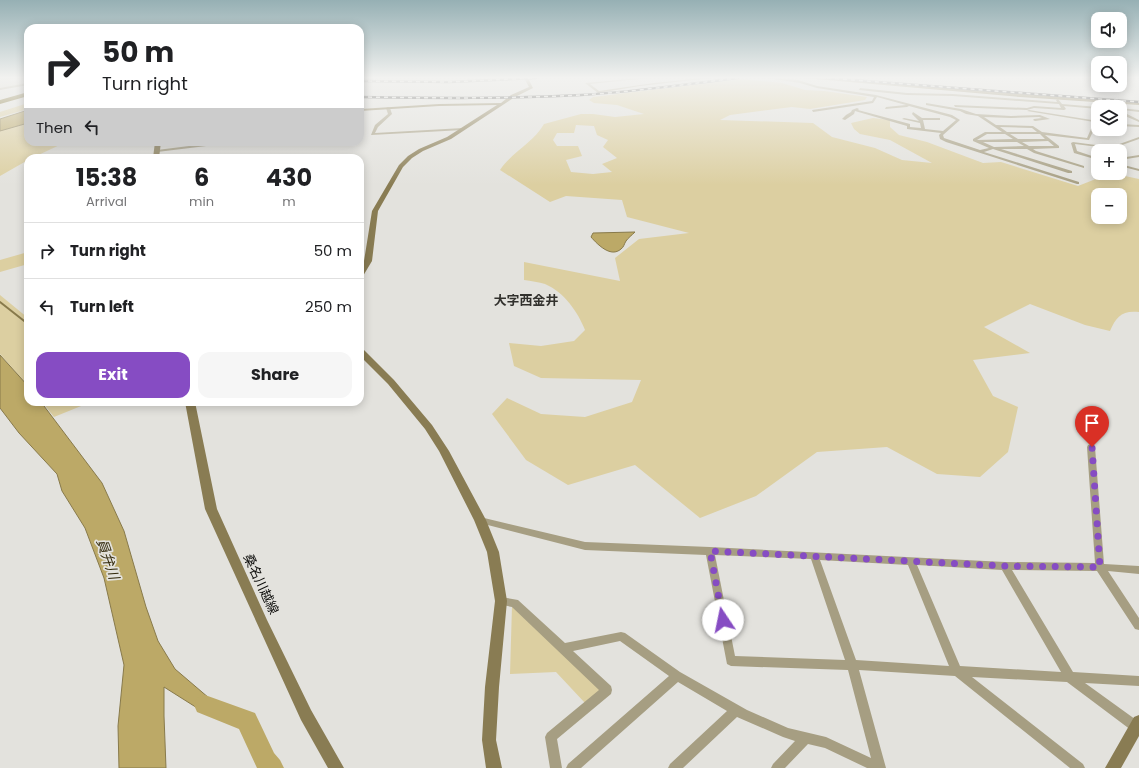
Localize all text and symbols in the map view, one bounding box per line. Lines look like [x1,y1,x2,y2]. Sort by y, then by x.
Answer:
map controls [1091,12,1127,224]
button: sound [1091,12,1127,48]
text: 50 m [102,33,174,72]
icon: right [36,40,88,92]
button: search [1091,56,1127,92]
text: Turn right [102,71,188,96]
button: layers [1091,100,1127,136]
icon: left [81,116,103,138]
text: Then [36,117,73,138]
button: + [1091,144,1127,180]
text: 15:38 [76,161,137,194]
text: 6 [194,161,209,194]
text: 430 [266,161,312,194]
button: − [1091,188,1127,224]
text: Arrival [86,192,127,211]
text: min [189,192,214,211]
text: m [282,192,296,211]
icon: right [36,240,58,262]
text: Turn right [70,240,146,261]
text: 50 m [314,240,352,261]
district label: 大字西金井 [493,291,559,310]
icon: left [36,296,58,318]
text: Turn left [70,296,134,317]
text: 250 m [305,296,352,317]
button: Exit [36,352,190,398]
button: Share [198,352,352,398]
pin [1075,406,1109,447]
icon: arrive [1081,412,1103,434]
water label: 員弁川 [92,536,125,584]
street label: 桑名川越線 [239,551,283,617]
position arrow [702,599,744,641]

